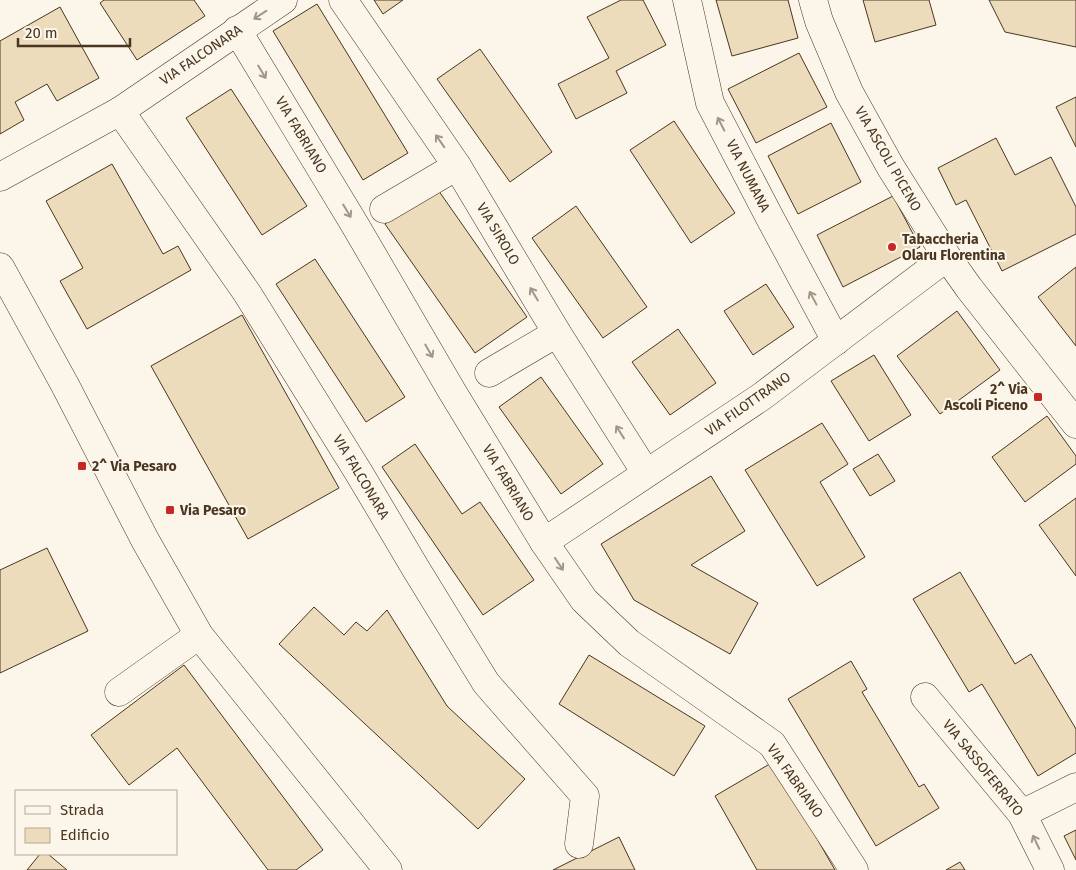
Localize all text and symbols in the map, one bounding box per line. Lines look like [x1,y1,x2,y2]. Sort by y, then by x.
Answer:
one-way arrow [253,10,267,20]
scale bar [18,15,130,47]
street label: VIA FALCONARA [157,21,245,89]
text: 20 m [25,24,58,42]
one-way arrow [258,64,268,78]
street label: VIA FABRIANO [272,94,330,176]
street label: VIA ASCOLI PICENO [851,104,925,214]
one-way arrow [716,116,726,131]
one-way arrow [435,134,445,148]
street label: VIA NUMANA [722,137,774,215]
street label: VIA SIROLO [473,200,523,268]
one-way arrow [342,203,352,217]
place label: Tabaccheria Olaru Florentina [902,231,1006,264]
marker: Tabaccheria Olaru Florentina [886,241,898,253]
one-way arrow [528,288,538,302]
one-way arrow [808,291,818,306]
one-way arrow [424,343,434,357]
street label: VIA FILOTTRANO [702,368,794,440]
place label: 2^ Via Ascoli Piceno [943,381,1028,414]
marker: 2^ Via Ascoli Piceno [1032,391,1044,403]
one-way arrow [615,425,625,439]
street label: VIA FALCONARA [329,432,393,522]
street label: VIA FABRIANO [479,442,537,524]
place label: 2^ Via Pesaro [92,458,177,475]
marker: 2^ Via Pesaro [76,460,88,472]
place label: Via Pesaro [179,502,246,519]
marker: Via Pesaro [164,504,176,516]
one-way arrow [554,557,564,571]
street label: VIA SASSOFERRATO [939,716,1027,820]
street label: VIA FABRIANO [763,741,827,821]
legend [15,790,178,855]
text: Strada [60,801,104,819]
text: Edificio [60,826,110,844]
one-way arrow [1031,835,1040,850]

